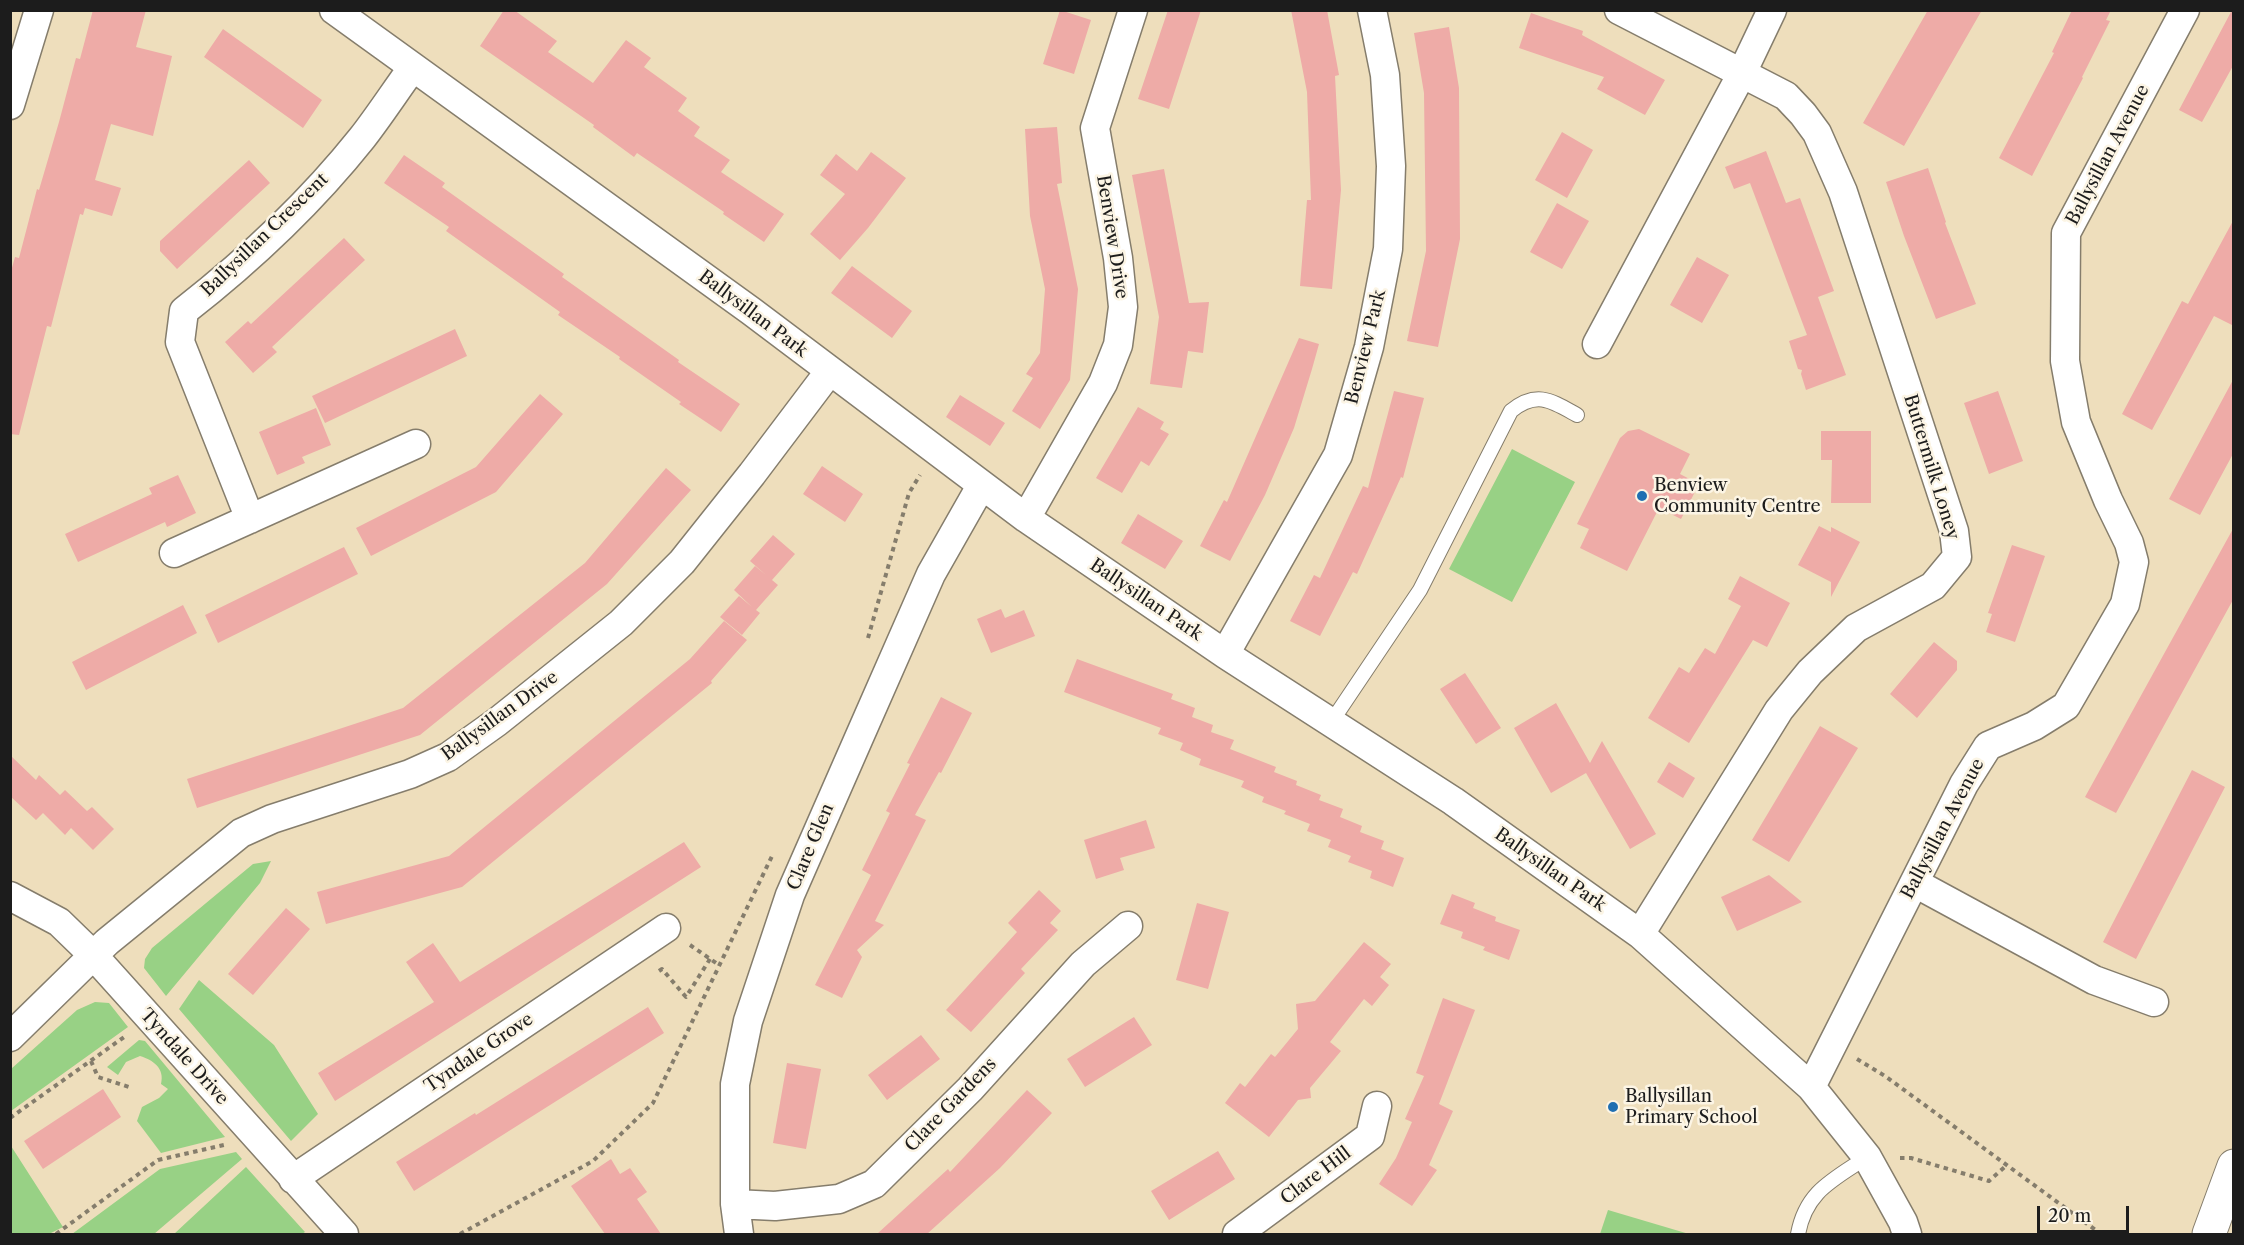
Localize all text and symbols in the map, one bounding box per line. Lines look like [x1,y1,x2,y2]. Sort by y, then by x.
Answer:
street label: Ballysillan Avenue [2062,81,2154,229]
street label: Ballysillan Crescent [197,169,333,301]
street label: Benview Drive [1092,174,1132,300]
street label: Ballysillan Park [694,266,812,362]
street label: Benview Park [1341,287,1391,407]
street label: Buttermilk Loney [1899,392,1963,542]
place label: Benview Community Centre [1654,475,1820,518]
marker: Benview Community Centre [1635,489,1649,503]
street label: Ballysillan Park [1086,554,1206,646]
street label: Ballysillan Drive [438,667,562,765]
street label: Ballysillan Avenue [1897,755,1989,903]
street label: Clare Glen [783,800,839,894]
street label: Ballysillan Park [1490,824,1610,916]
street label: Tyndale Drive [135,1005,233,1109]
street label: Tyndale Grove [421,1009,537,1097]
street label: Clare Gardens [901,1053,1001,1157]
place label: Ballysillan Primary School [1625,1086,1758,1128]
marker: Ballysillan Primary School [1606,1100,1620,1114]
street label: Clare Hill [1277,1143,1355,1209]
scale bar [2040,1194,2132,1232]
text: 20 m [2048,1205,2091,1227]

